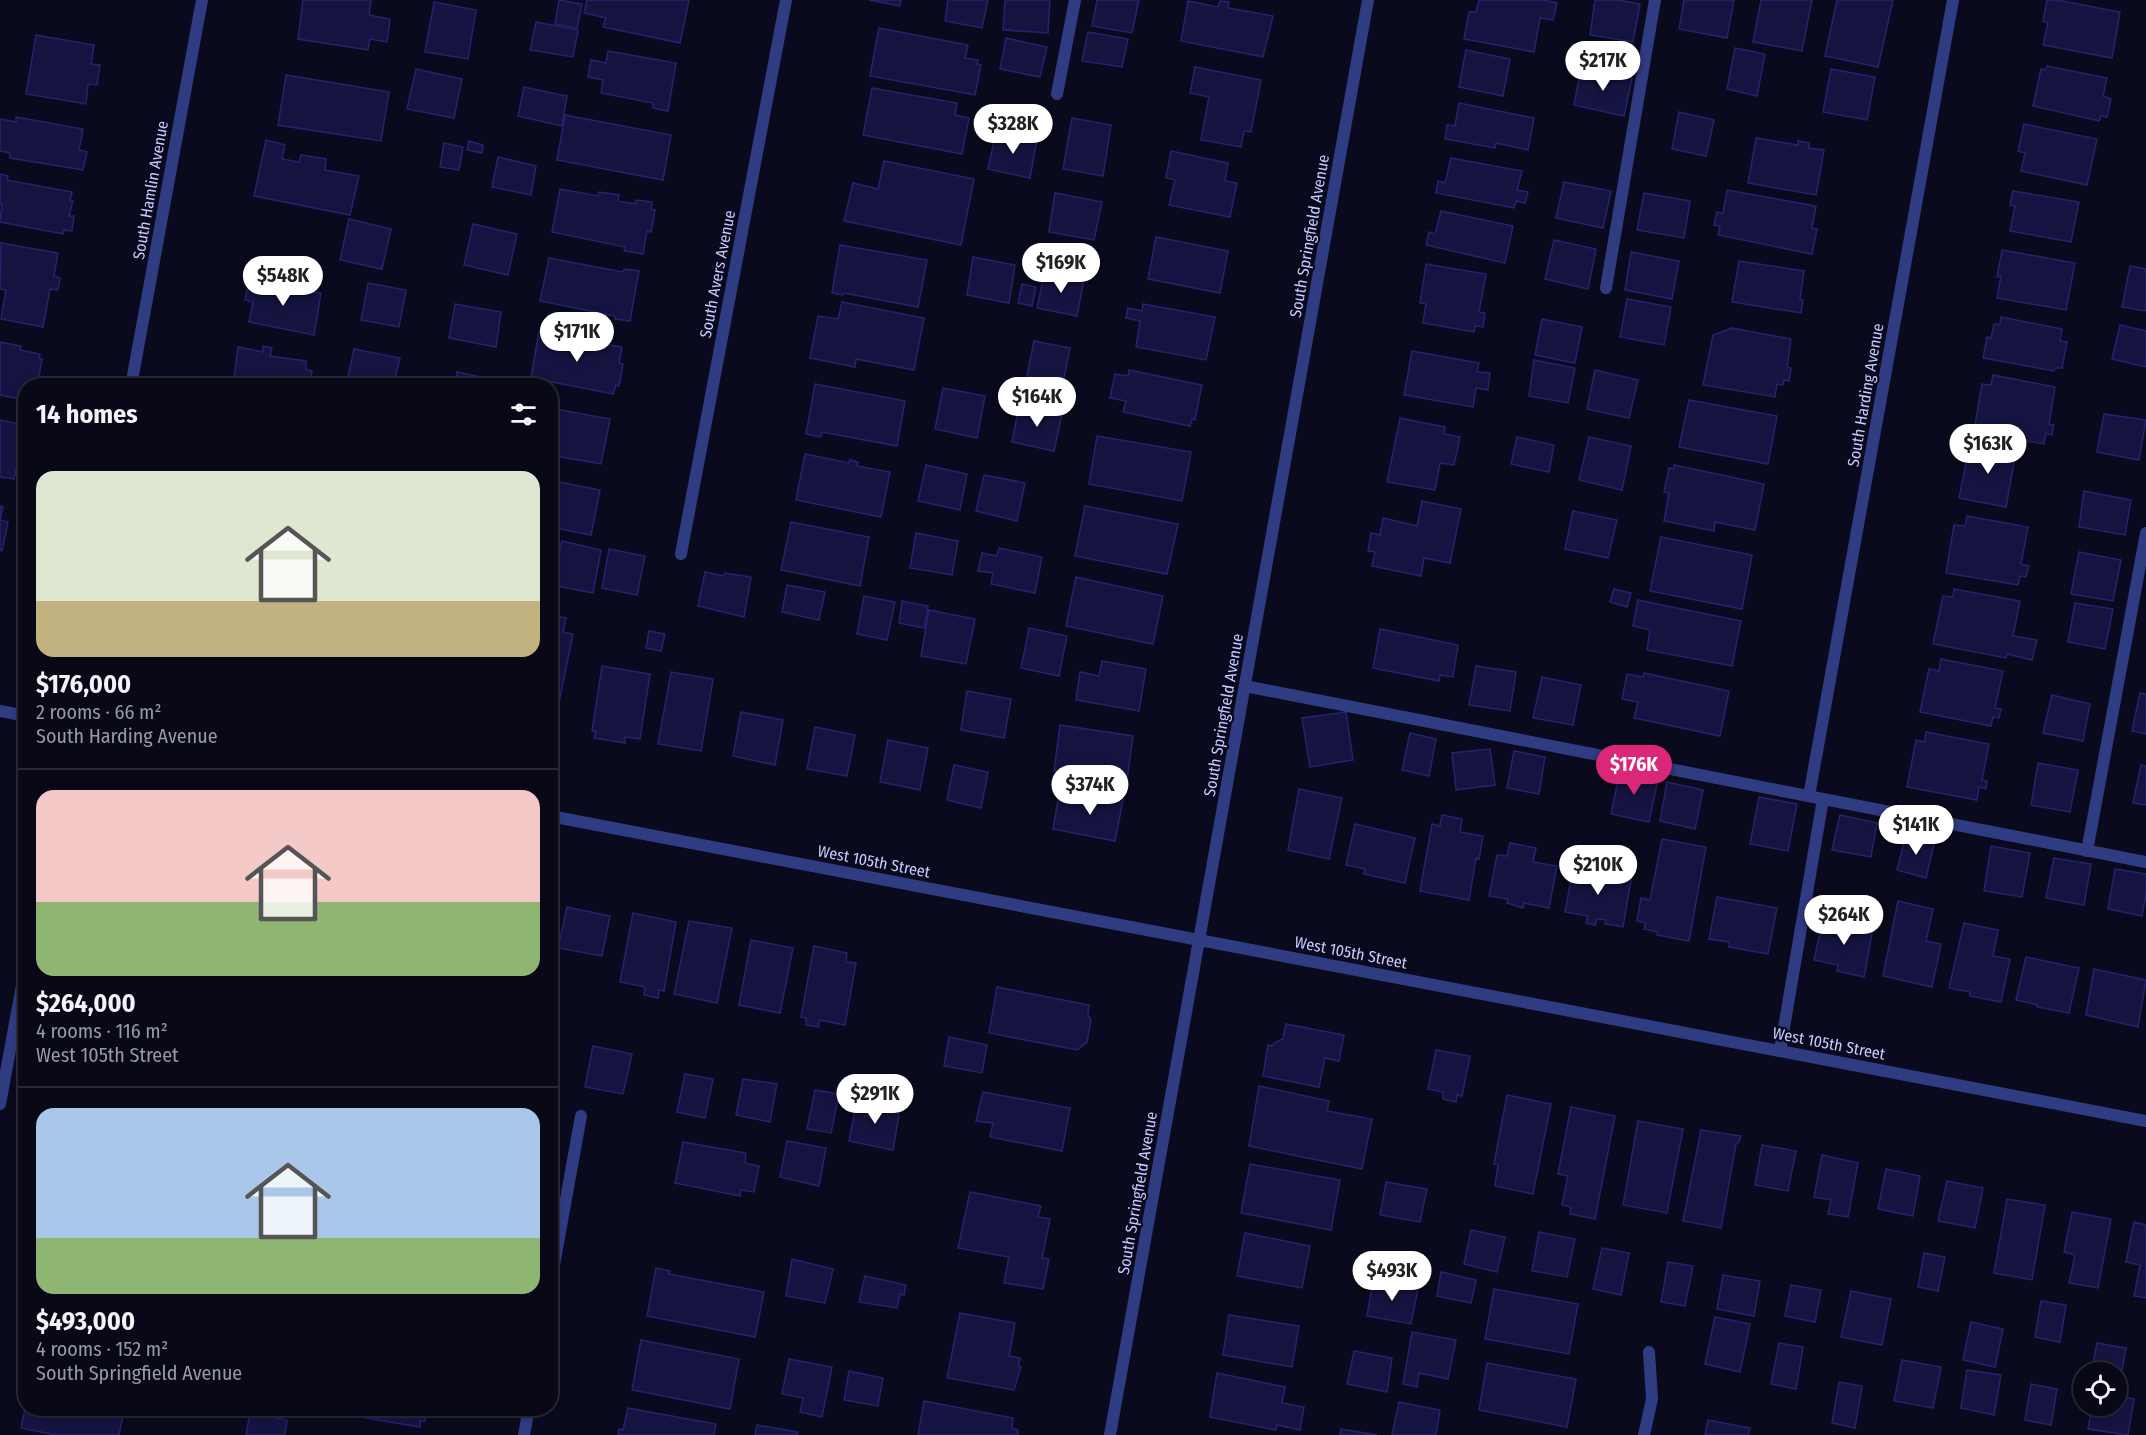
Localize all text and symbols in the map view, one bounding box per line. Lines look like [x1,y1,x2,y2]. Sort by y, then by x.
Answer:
pin: $217K [1561,41,1645,92]
text: $217K [1579,48,1627,72]
pin: $328K [971,104,1055,155]
text: $328K [988,111,1038,135]
street label: South Hamlin Avenue [129,119,172,261]
street label: South Springfield Avenue [1286,153,1333,319]
street label: South Avers Avenue [696,209,739,339]
pin: $169K [1019,243,1103,294]
text: $169K [1036,250,1086,274]
pin: $548K [241,256,325,307]
text: $548K [257,263,309,287]
pin: $171K [535,312,619,363]
text: $171K [554,319,600,343]
street label: South Harding Avenue [1844,322,1887,468]
pin: $164K [995,377,1079,428]
text: $164K [1012,384,1062,408]
icon: filters [507,398,540,431]
text: 14 homes [36,399,138,430]
pin: $163K [1946,424,2030,475]
text: $163K [1963,431,2013,455]
icon: home [234,510,342,618]
street label: South Springfield Avenue [1200,632,1247,798]
text: $176,000 [36,669,131,700]
text: 2 rooms · 66 m² [36,700,162,724]
text: South Harding Avenue [36,724,218,748]
pin: $176K [1592,745,1676,796]
text: $176K [1610,752,1658,776]
pin: $374K [1048,765,1132,816]
text: $374K [1065,772,1115,796]
pin: $141K [1874,805,1958,856]
text: $141K [1893,812,1939,836]
icon: home [234,829,342,937]
street label: West 105th Street [816,841,932,882]
pin: $210K [1556,845,1640,896]
text: $210K [1573,852,1623,876]
pin: $264K [1802,895,1886,946]
text: $264K [1818,902,1870,926]
street label: West 105th Street [1293,932,1409,973]
text: $264,000 [36,988,136,1019]
text: 4 rooms · 116 m² [36,1019,168,1043]
street label: West 105th Street [1771,1023,1887,1064]
text: West 105th Street [36,1043,179,1067]
pin: $291K [833,1074,917,1125]
text: $291K [850,1081,900,1105]
street label: South Springfield Avenue [1114,1110,1161,1276]
icon: home [234,1147,342,1255]
pin: $493K [1350,1251,1434,1302]
text: $493K [1367,1258,1417,1282]
text: $493,000 [36,1306,135,1337]
text: 4 rooms · 152 m² [36,1337,168,1361]
text: South Springfield Avenue [36,1361,242,1385]
map controls [2073,1362,2127,1416]
button: locate [2073,1362,2127,1416]

